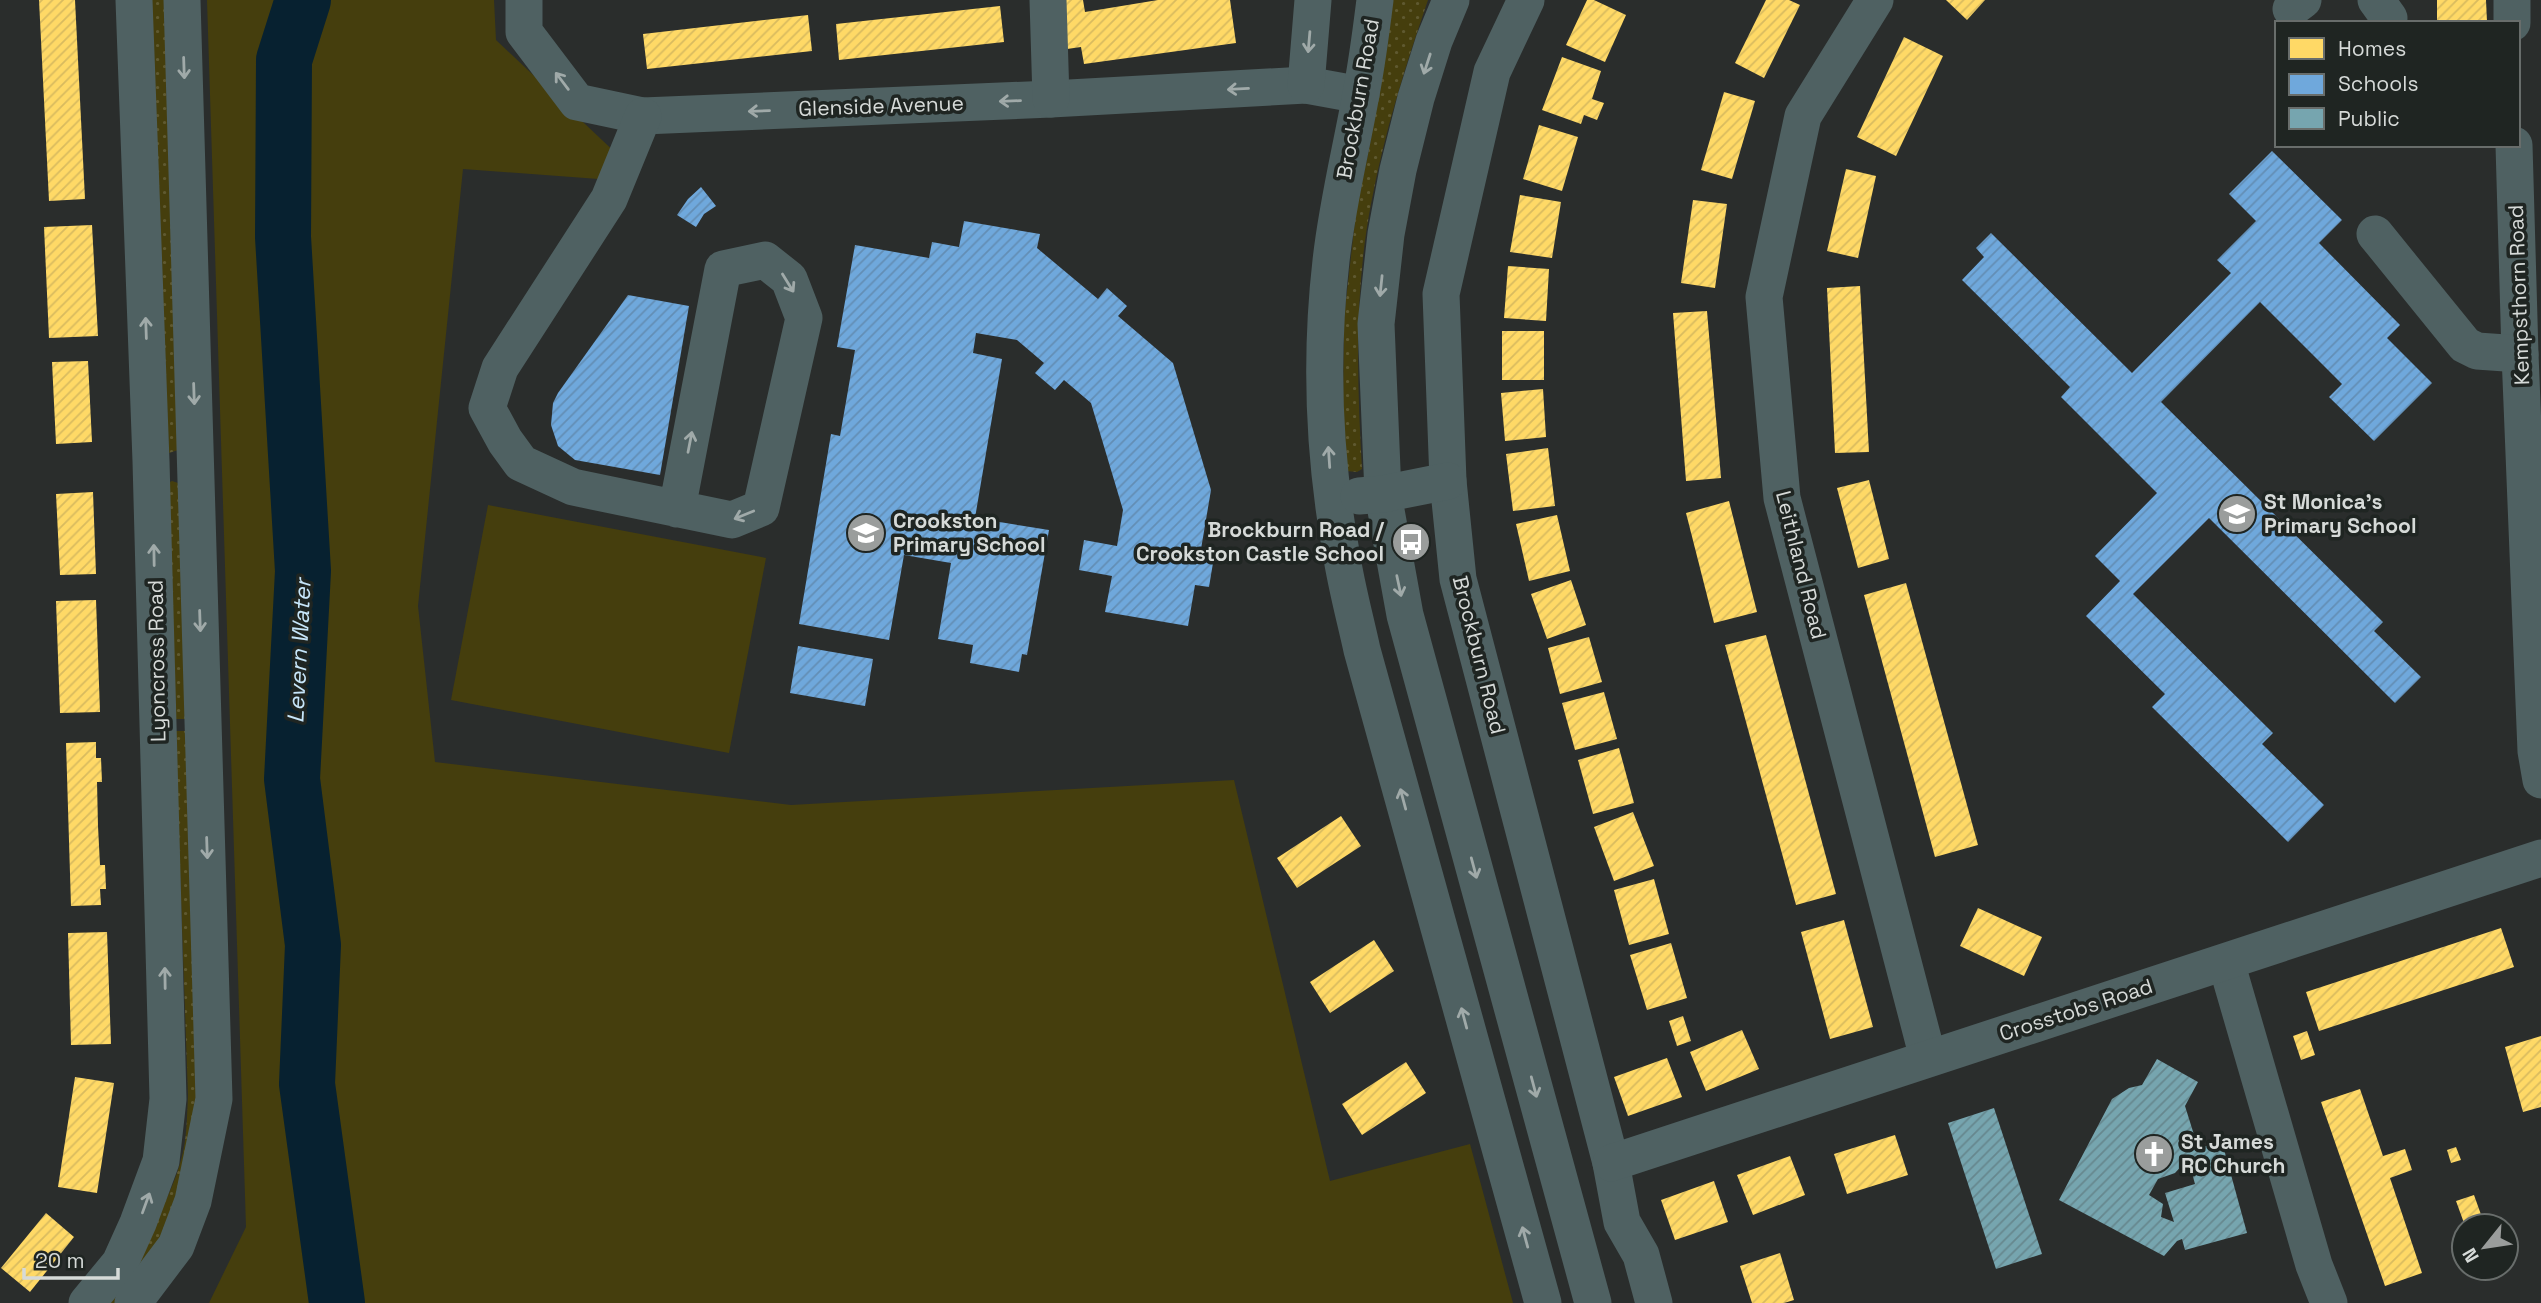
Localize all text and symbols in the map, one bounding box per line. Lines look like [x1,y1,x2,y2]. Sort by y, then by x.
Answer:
street label: Brockburn Road [1330,17,1385,181]
legend [2275,21,2520,147]
one-way arrow [1302,31,1315,53]
text: Homes [2338,35,2406,62]
one-way arrow [1419,52,1432,74]
one-way arrow [177,56,191,79]
text: Schools [2338,70,2418,97]
one-way arrow [554,73,569,91]
one-way arrow [1226,82,1249,95]
street label: Glenside Avenue [798,89,964,122]
one-way arrow [999,94,1022,107]
one-way arrow [747,105,770,118]
text: Public [2338,105,2400,132]
street label: Kempsthorn Road [2502,204,2535,386]
one-way arrow [781,273,795,293]
one-way arrow [1374,274,1387,297]
one-way arrow [140,316,153,339]
one-way arrow [187,382,200,405]
one-way arrow [684,431,697,454]
one-way arrow [1322,447,1335,469]
street label: Leithland Road [1770,488,1833,642]
place label: St Monica's Primary School [2264,488,2417,539]
school or university icon: St Monica's Primary School [2216,493,2258,535]
place label: Crookston Primary School [893,507,1046,558]
one-way arrow [734,509,755,522]
school or university icon: Crookston Primary School [845,512,887,554]
place label: Brockburn Road / Crookston Castle School [1136,516,1385,567]
bus stop icon: Brockburn Road / Crookston Castle School [1390,521,1432,563]
one-way arrow [147,544,160,567]
street label: Brockburn Road [1447,573,1512,737]
one-way arrow [1392,574,1406,597]
water label: Levern Water [280,576,318,724]
street label: Lyoncross Road [142,580,171,742]
one-way arrow [194,609,207,632]
one-way arrow [1396,788,1409,810]
one-way arrow [200,837,214,860]
one-way arrow [1468,857,1481,879]
one-way arrow [158,967,171,990]
street label: Crosstobs Road [1996,972,2156,1047]
one-way arrow [1457,1007,1470,1030]
one-way arrow [1528,1076,1541,1098]
place label: St James RC Church [2181,1128,2286,1179]
church icon: St James RC Church [2133,1133,2175,1175]
one-way arrow [140,1192,153,1214]
north arrow [2450,1212,2520,1282]
one-way arrow [1517,1226,1530,1248]
scale bar [24,1236,119,1280]
text: N [2457,1243,2485,1267]
text: 20 m [35,1247,85,1274]

